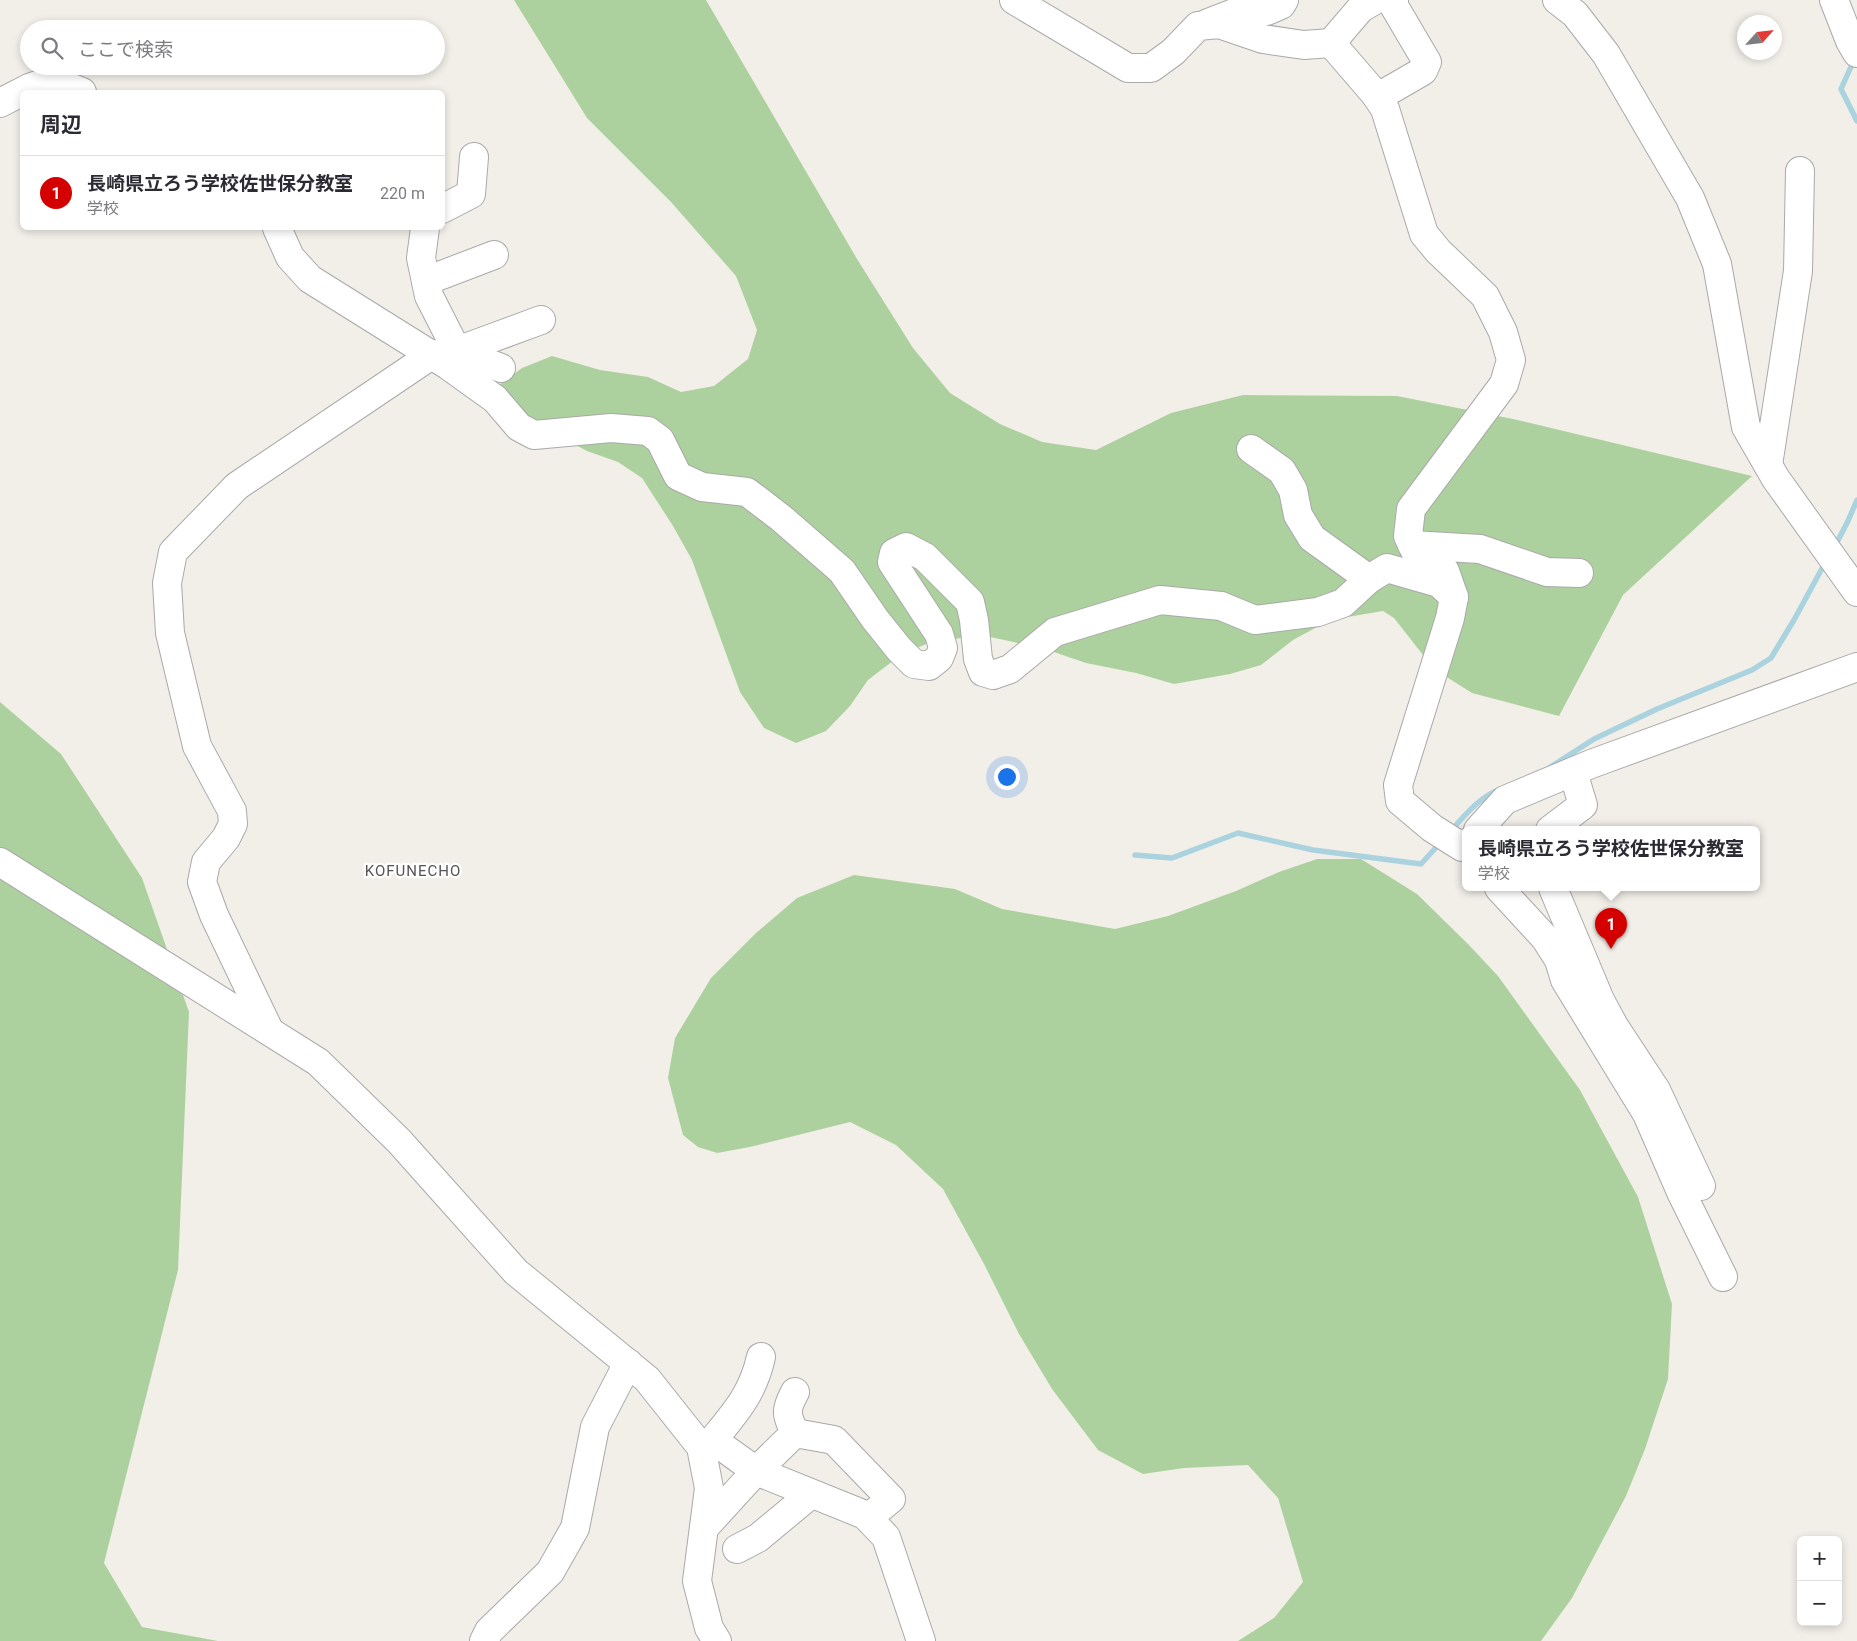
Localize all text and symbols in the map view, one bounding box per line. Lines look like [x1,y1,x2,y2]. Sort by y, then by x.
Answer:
north arrow [1737,15,1782,60]
search box [20,20,445,75]
icon: search [38,34,66,62]
text: ここで検索 [78,38,173,61]
text: 周辺 [40,113,82,137]
text: 長崎県立ろう学校佐世保分教室 [87,172,353,195]
text: 1 [51,184,61,203]
text: 220 m [380,184,425,203]
text: 学校 [87,199,119,218]
your location [994,764,1020,790]
popup [1462,826,1760,891]
text: 長崎県立ろう学校佐世保分教室 [1478,837,1744,860]
district label: KOFUNECHO [365,862,461,880]
text: 学校 [1478,864,1510,883]
pin: 1 [1595,908,1627,949]
map controls [1797,1536,1842,1626]
button: + [1797,1536,1842,1581]
button: − [1797,1581,1842,1626]

